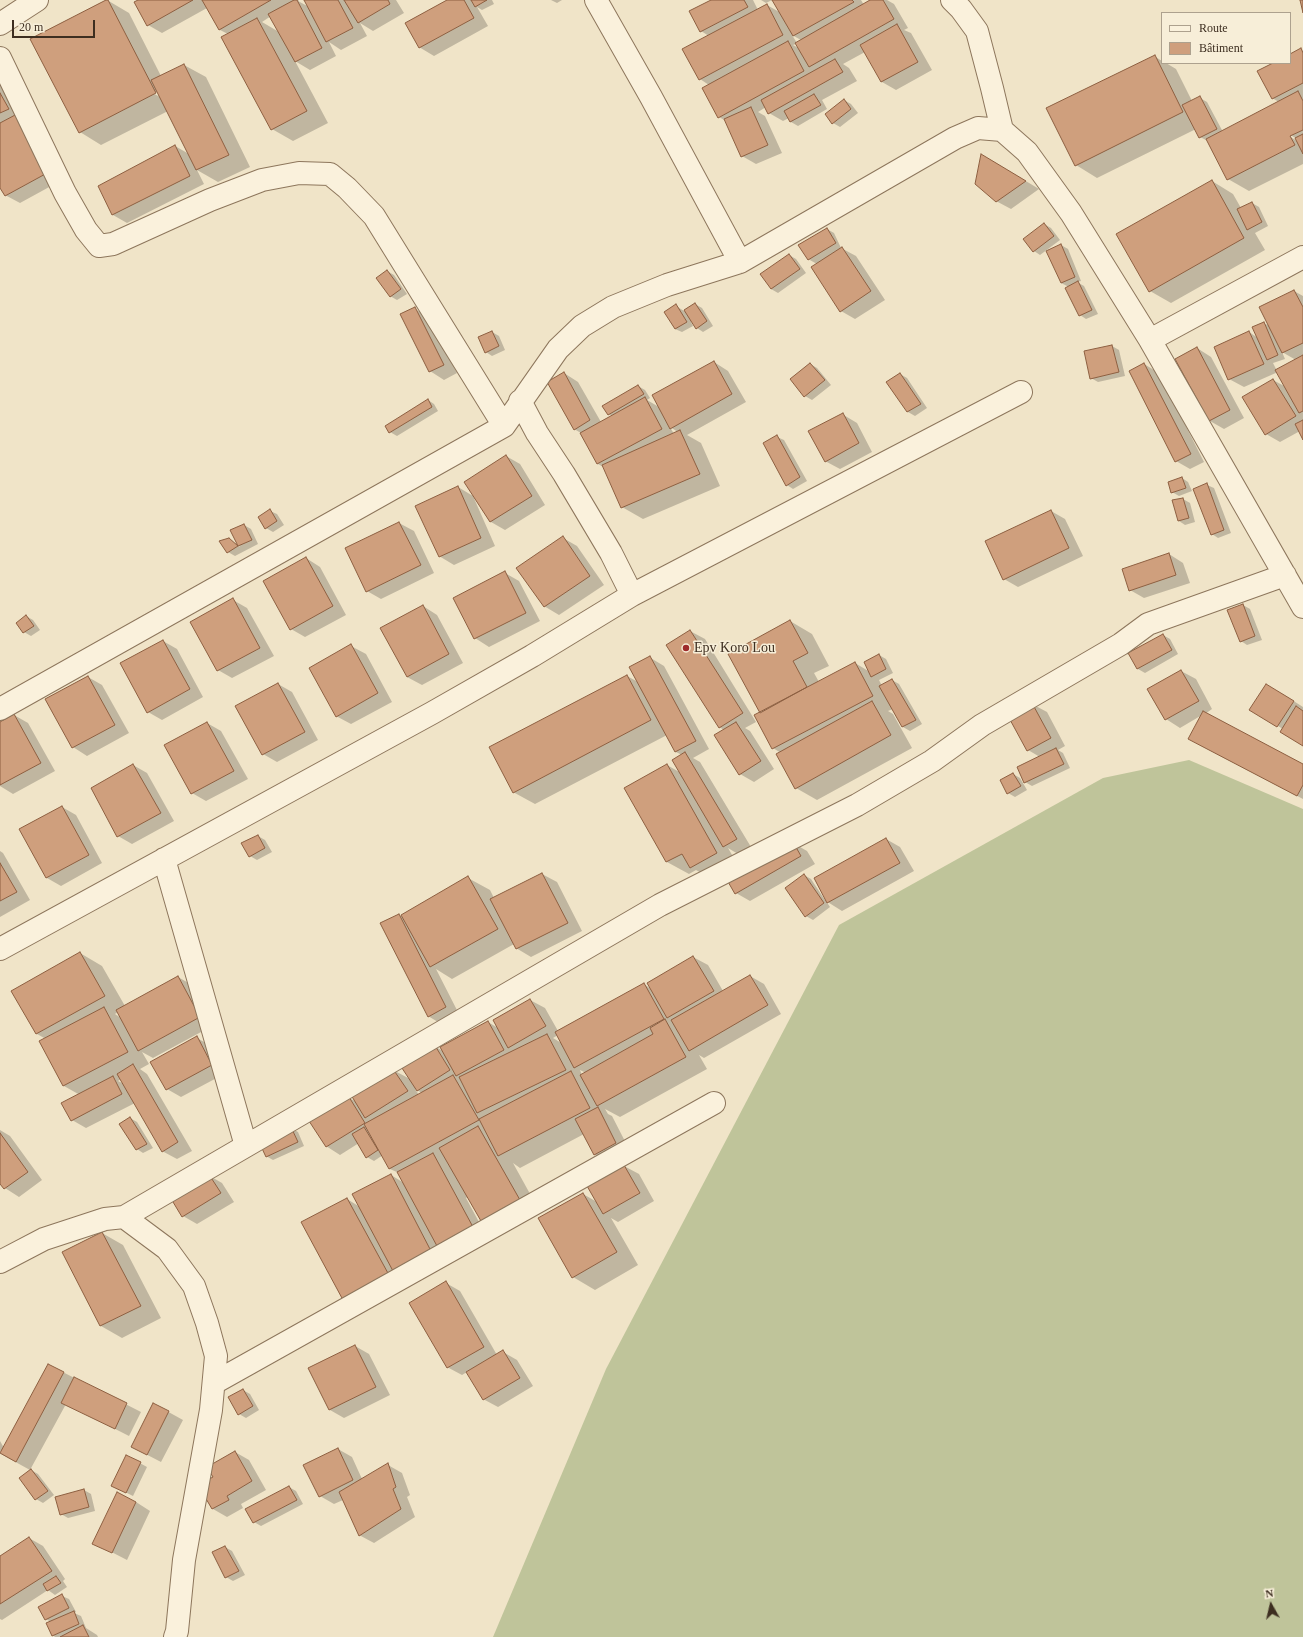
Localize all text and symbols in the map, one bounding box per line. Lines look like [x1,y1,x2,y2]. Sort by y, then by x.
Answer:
scale bar [14,12,97,38]
legend [1161,12,1291,64]
text: 20 m [19,20,43,34]
text: Route [1199,21,1228,35]
text: Bâtiment [1199,41,1243,55]
place label: Epv Koro Lou [694,640,775,656]
marker: Epv Koro Lou [681,643,691,653]
north arrow [1251,1585,1291,1625]
text: N [1265,1587,1274,1600]

